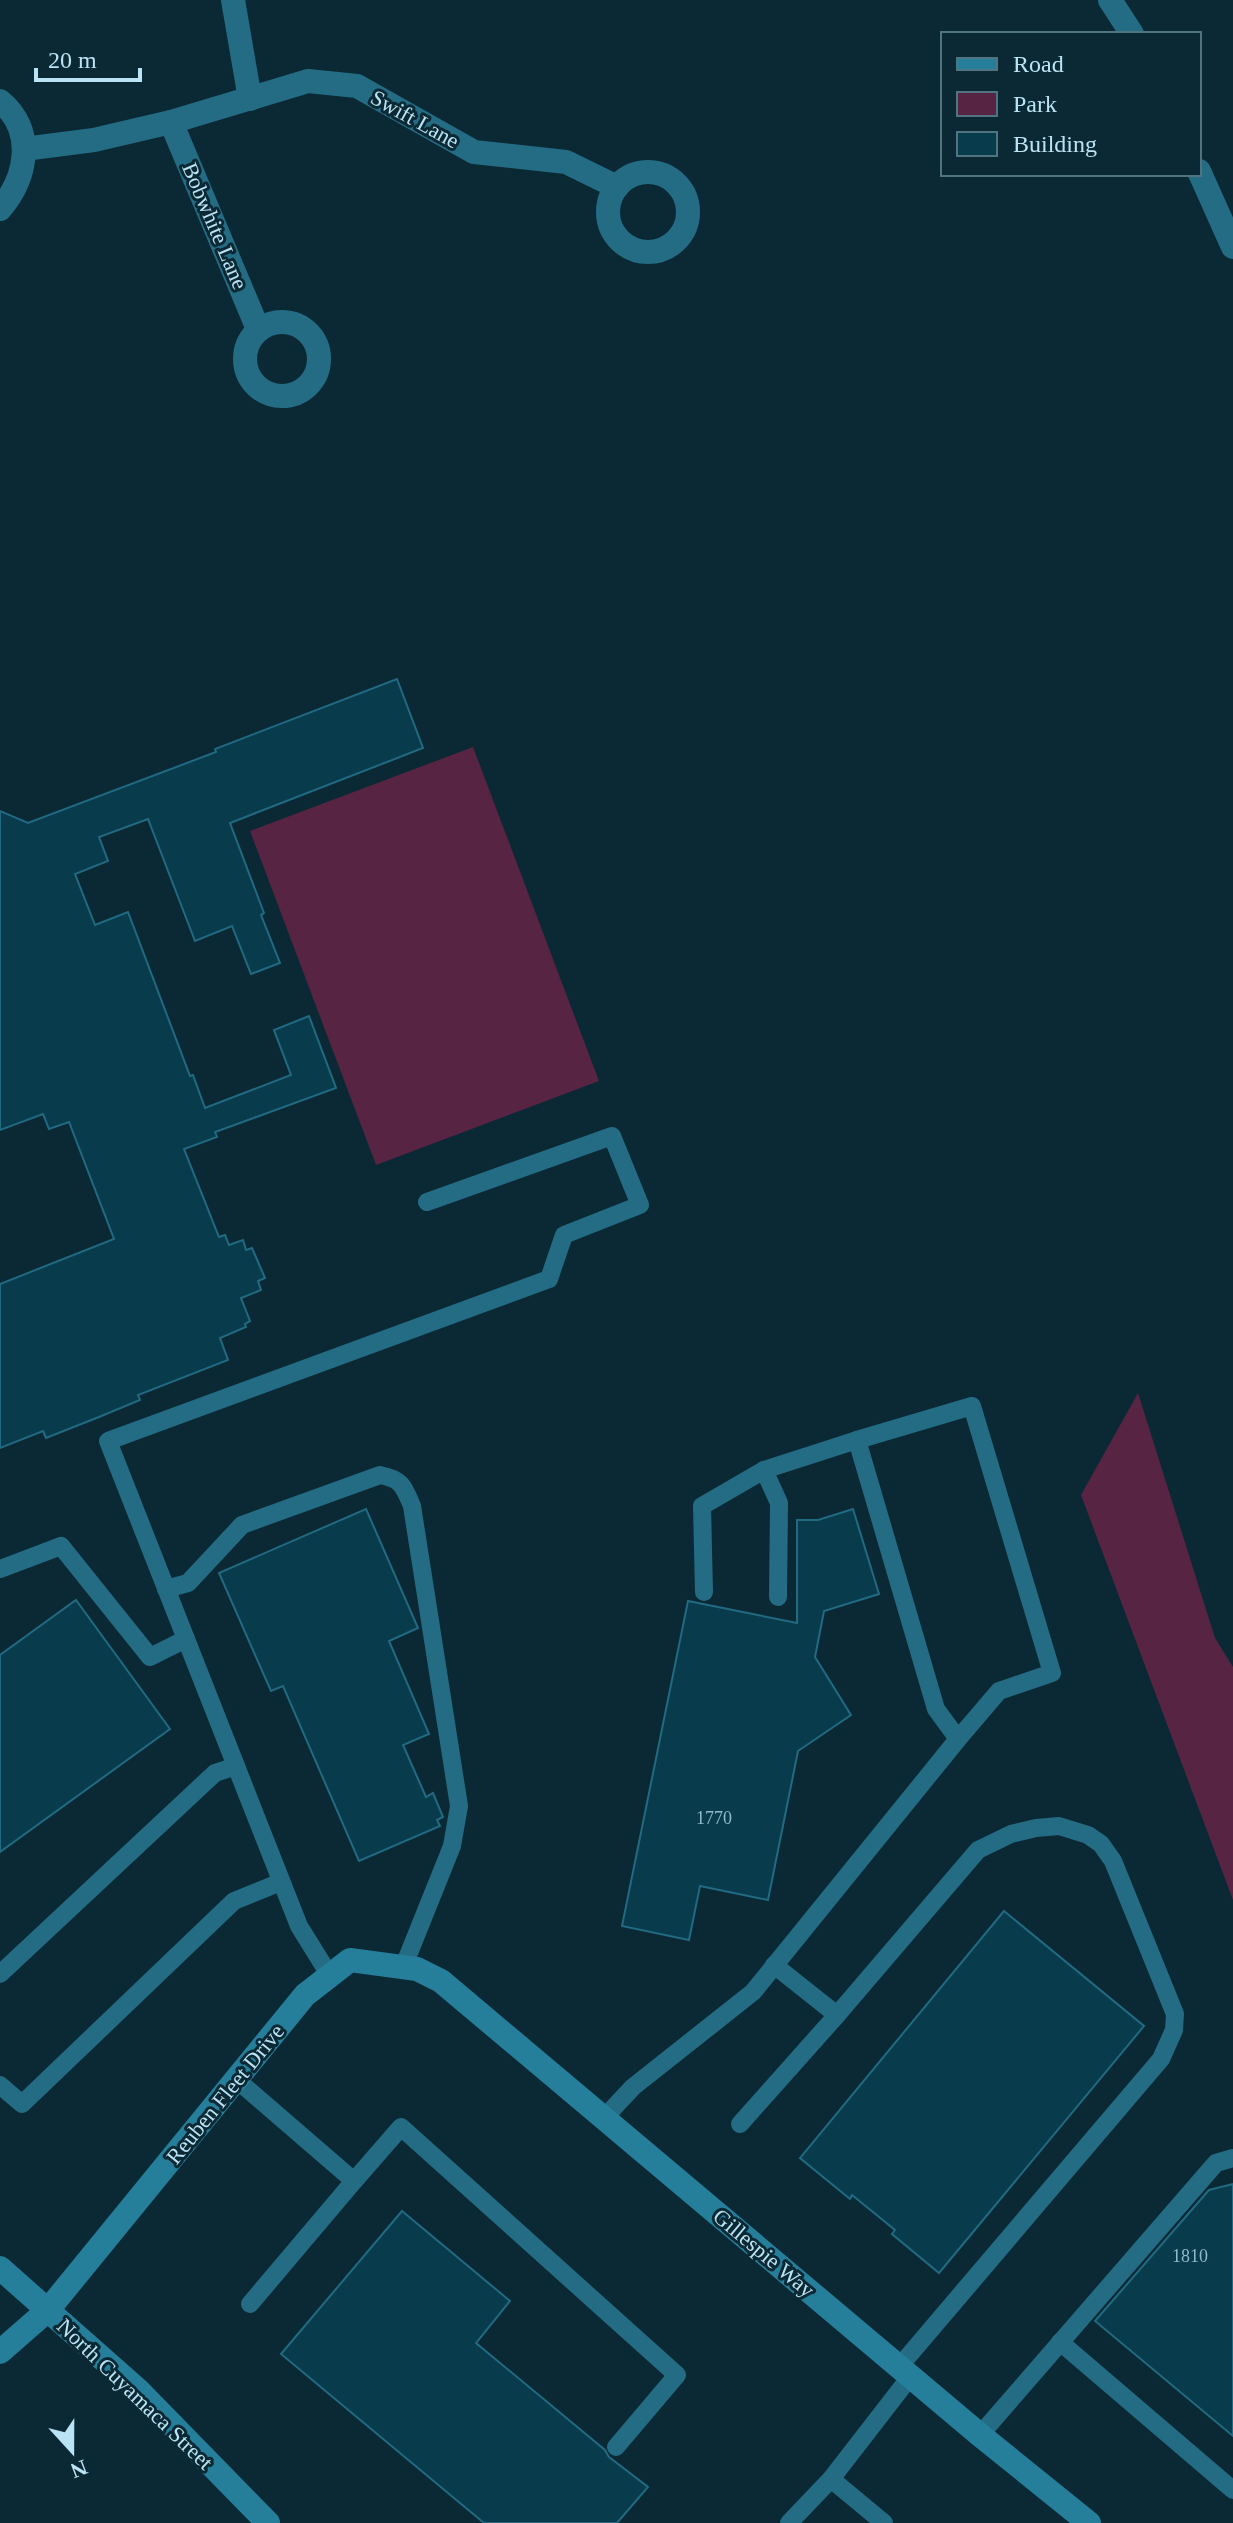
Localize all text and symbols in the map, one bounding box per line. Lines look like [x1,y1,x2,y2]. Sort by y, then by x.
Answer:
scale bar [36,32,140,82]
legend [941,32,1201,176]
text: 20 m [48,47,97,73]
text: Road [1013,51,1064,77]
street label: Swift Lane [366,85,464,153]
text: Park [1013,91,1057,117]
text: Building [1013,131,1097,157]
street label: Bobwhite Lane [177,159,253,293]
house number: 1770 [696,1808,732,1828]
street label: Reuben Fleet Drive [161,2019,289,2169]
street label: Gillespie Way [708,2203,820,2303]
house number: 1810 [1172,2246,1208,2266]
street label: North Cuyamaca Street [52,2313,218,2475]
north arrow [32,2411,112,2491]

